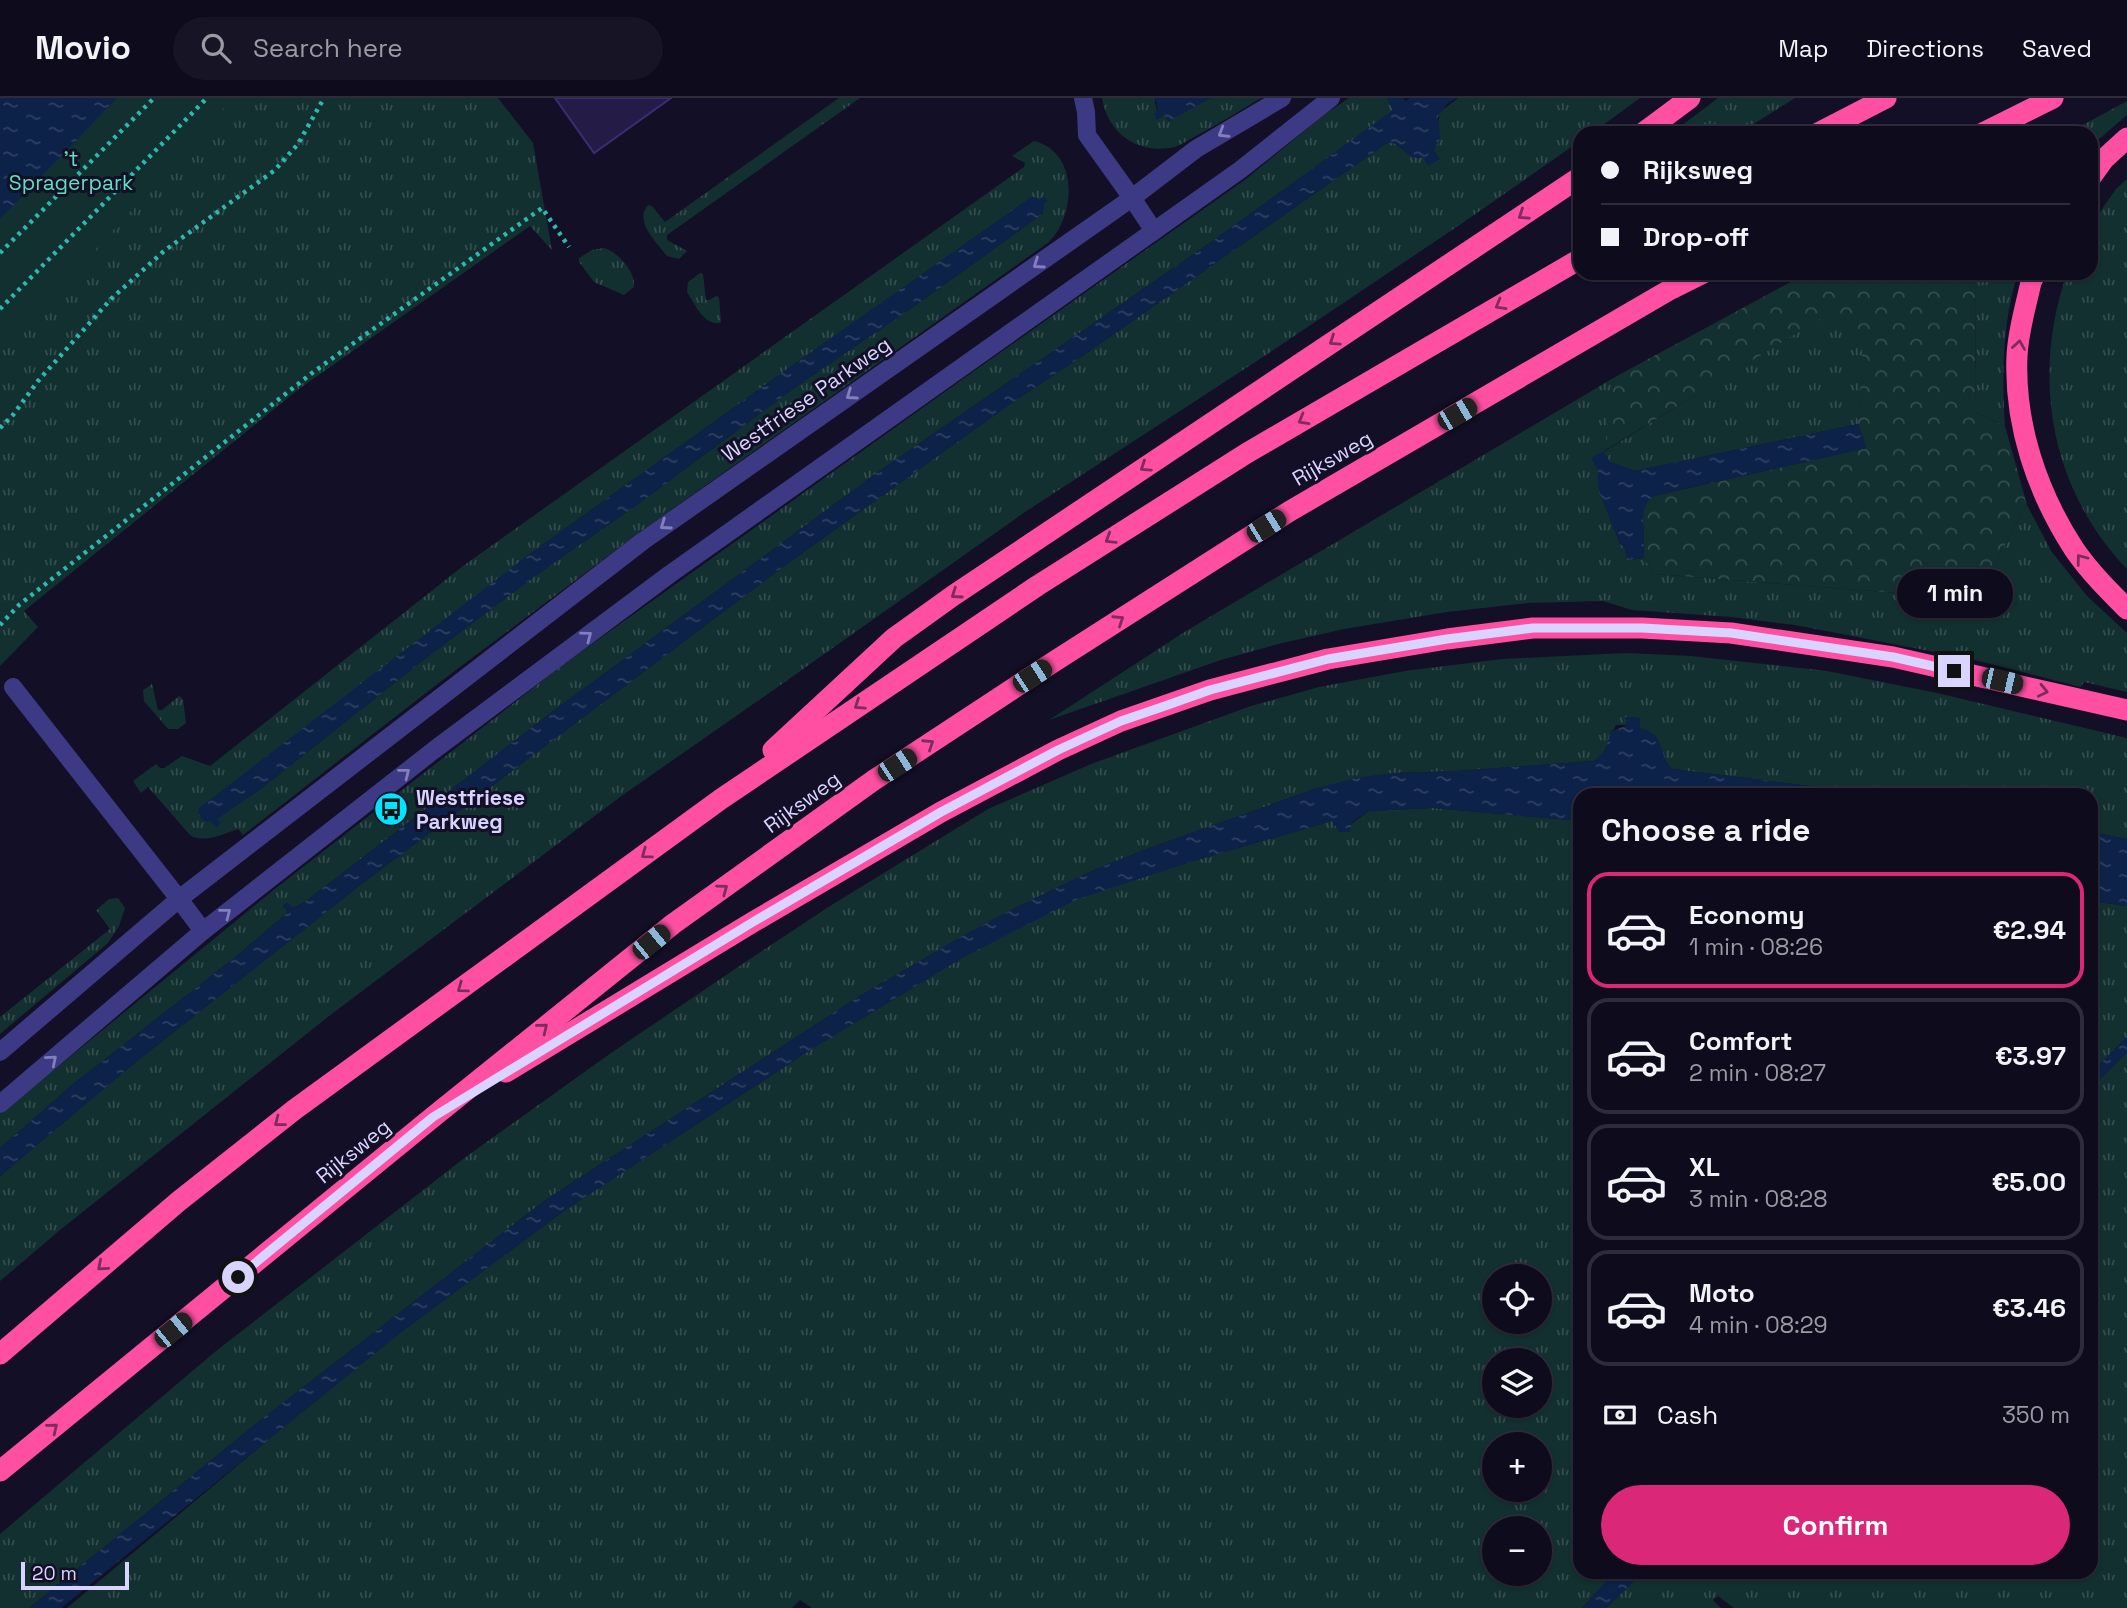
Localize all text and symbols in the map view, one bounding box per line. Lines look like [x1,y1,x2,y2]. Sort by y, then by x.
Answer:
search box [173,17,663,80]
text: Movio [35,27,131,69]
icon: search [197,29,235,67]
text: Search here [253,31,403,65]
text: Map [1778,33,1828,64]
text: Directions [1866,33,1984,64]
text: Saved [2022,33,2092,64]
one-way arrow [1218,125,1231,138]
park label: 't Spragerpark [9,145,133,196]
text: Rijksweg [1643,153,1753,187]
one-way arrow [1518,206,1531,219]
text: Drop-off [1643,220,1749,254]
one-way arrow [1033,256,1046,268]
one-way arrow [1495,297,1508,310]
street label: Westfriese Parkweg [716,331,896,467]
one-way arrow [1329,333,1342,345]
one-way arrow [2011,339,2026,351]
one-way arrow [846,387,859,399]
car [1434,394,1481,434]
one-way arrow [1298,412,1311,425]
street label: Rijksweg [1287,424,1377,492]
one-way arrow [1140,459,1153,471]
car [1243,506,1290,546]
one-way arrow [660,517,673,529]
one-way arrow [1105,531,1118,544]
one-way arrow [2077,554,2090,566]
callout: 1 min [1896,570,2012,618]
text: 1 min [1927,578,1983,608]
one-way arrow [951,586,964,598]
one-way arrow [1112,615,1125,628]
one-way arrow [579,632,592,644]
route end [1938,655,1970,687]
car [1009,656,1056,696]
car [1980,666,2025,696]
one-way arrow [2037,683,2049,697]
one-way arrow [854,697,867,709]
one-way arrow [921,740,934,752]
car [874,745,921,785]
street label: Rijksweg [758,765,846,839]
one-way arrow [397,768,410,781]
place label: Westfriese Parkweg [416,784,525,835]
bus stop icon: Westfriese Parkweg [372,790,410,828]
text: Choose a ride [1601,810,1811,850]
one-way arrow [641,845,654,858]
one-way arrow [715,885,728,897]
text: Economy [1689,898,1805,932]
icon: car [1605,899,1668,962]
one-way arrow [218,909,231,922]
text: €2.94 [1993,913,2066,947]
car [629,921,674,963]
text: 1 min · 08:26 [1689,932,1823,962]
one-way arrow [457,979,470,992]
one-way arrow [536,1024,548,1037]
text: Comfort [1689,1024,1792,1058]
icon: car [1605,1025,1668,1088]
text: €3.97 [1995,1039,2066,1073]
one-way arrow [44,1056,57,1068]
text: 2 min · 08:27 [1689,1058,1826,1088]
street label: Rijksweg [310,1113,396,1189]
one-way arrow [274,1114,286,1127]
text: XL [1689,1150,1720,1184]
icon: car [1605,1151,1668,1214]
text: €5.00 [1992,1165,2066,1199]
text: 3 min · 08:28 [1689,1184,1828,1214]
one-way arrow [98,1258,111,1270]
route start [222,1261,254,1293]
map controls [1482,1264,1552,1586]
button: locate [1482,1264,1552,1334]
text: Moto [1689,1276,1755,1310]
icon: car [1605,1277,1668,1340]
text: €3.46 [1992,1291,2066,1325]
car [151,1309,196,1351]
text: 4 min · 08:29 [1689,1310,1828,1340]
button: layers [1482,1348,1552,1418]
icon: cash [1601,1396,1639,1434]
text: Cash [1657,1398,1718,1432]
text: 350 m [2002,1400,2070,1430]
one-way arrow [44,1424,57,1436]
button: + [1482,1432,1552,1502]
button: Confirm [1601,1485,2070,1565]
button: − [1482,1516,1552,1586]
scale bar [21,1559,130,1591]
text: 20 m [32,1561,77,1586]

